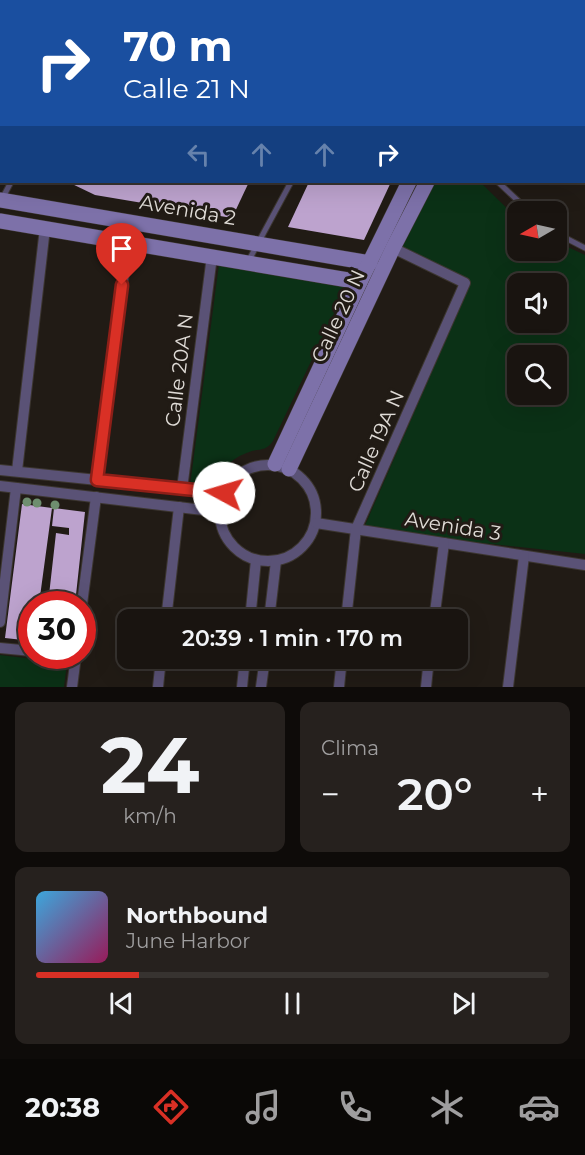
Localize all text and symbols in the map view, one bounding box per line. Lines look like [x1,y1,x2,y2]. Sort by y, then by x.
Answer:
text: 70 m [123,20,233,72]
icon: right [24,24,102,102]
text: Calle 21 N [123,72,250,105]
icon: left [182,138,215,171]
icon: ahead [245,138,278,171]
icon: ahead [308,138,341,171]
icon: right [371,138,404,171]
street label: Avenida 2 [138,190,238,230]
north arrow [507,201,567,261]
map controls [507,201,567,405]
pin [96,223,147,285]
icon: arrive [105,232,138,265]
street label: Calle 20 N [306,266,370,366]
button: sound [507,273,567,333]
street label: Calle 20A N [160,312,198,428]
button: search [507,345,567,405]
street label: Calle 19A N [343,386,409,496]
position arrow [192,461,256,525]
street label: Avenida 3 [403,507,503,545]
speed limit sign: 30 [18,591,96,669]
text: 20:39 · 1 min · 170 m [182,625,403,652]
text: 24 [101,717,199,813]
text: Clima [321,736,379,760]
text: 20° [397,766,473,821]
text: − [321,774,340,814]
text: + [530,774,549,814]
text: km/h [123,804,177,828]
text: Northbound [126,902,268,929]
text: June Harbor [126,929,250,953]
icon: previous [105,987,138,1020]
icon: pause [276,987,309,1020]
icon: next [447,987,480,1020]
icon: directions [150,1086,192,1128]
icon: music [242,1086,284,1128]
icon: phone [334,1086,376,1128]
icon: climate [426,1086,468,1128]
icon: car [518,1086,560,1128]
text: 20:38 [25,1091,100,1124]

